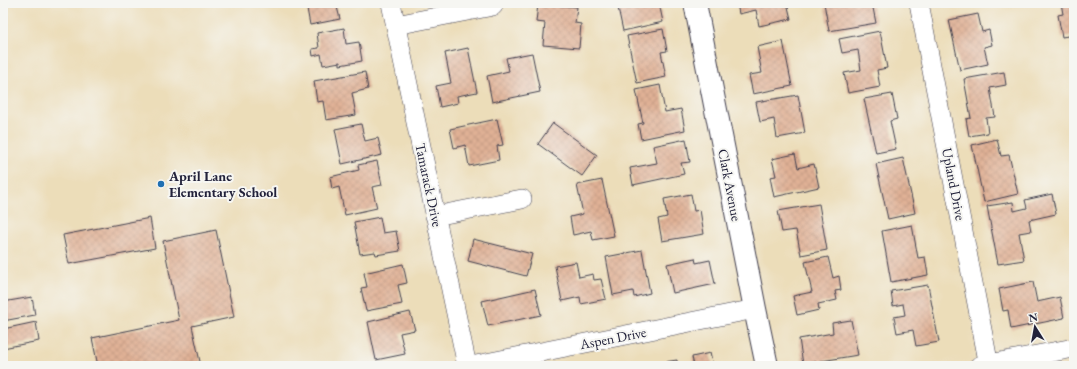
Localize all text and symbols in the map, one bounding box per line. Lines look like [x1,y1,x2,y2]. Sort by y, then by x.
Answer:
street label: Tamarack Drive [411,141,447,229]
street label: Upland Drive [938,146,970,222]
street label: Clark Avenue [714,147,746,223]
place label: April Lane Elementary School [168,167,277,201]
marker: April Lane Elementary School [156,179,166,189]
north arrow [1015,307,1055,347]
text: N [1027,309,1039,325]
street label: Aspen Drive [577,323,648,353]

